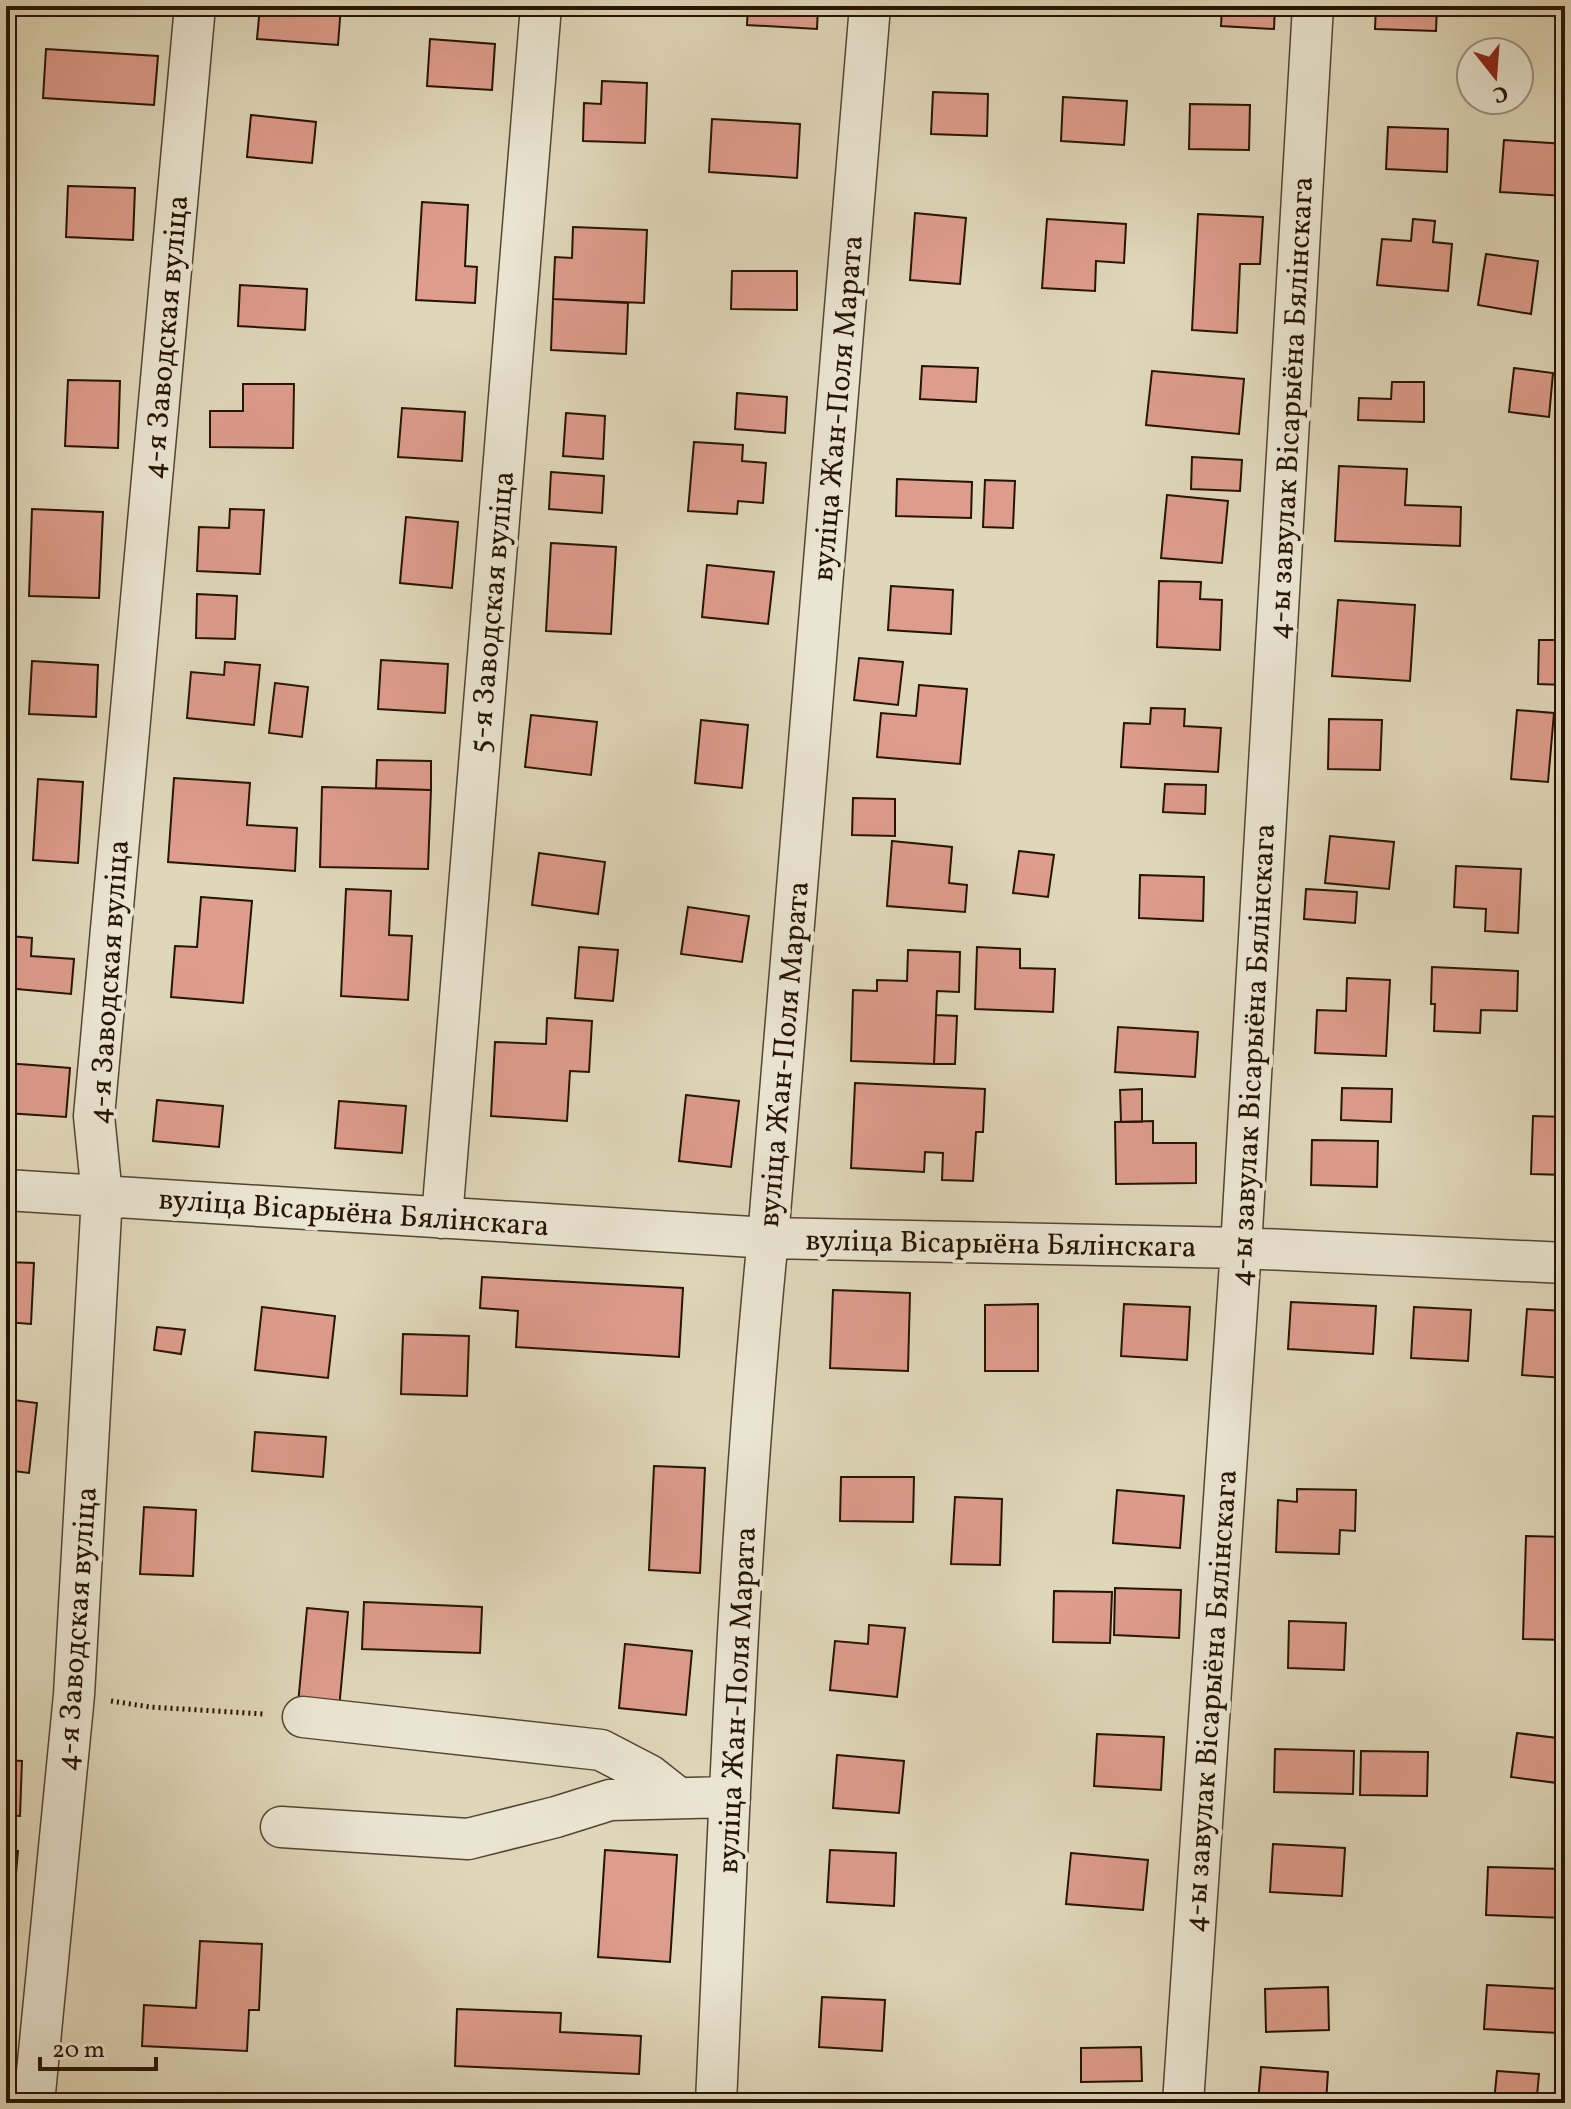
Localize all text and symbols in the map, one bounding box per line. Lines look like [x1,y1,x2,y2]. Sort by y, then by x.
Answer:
north arrow [1455,36,1535,116]
text: С [1489,76,1511,110]
street label: 4-ы завулак Вісарыёна Бялінскага [1259,175,1325,641]
street label: 4-я Заводская вуліца [134,193,200,481]
street label: вуліца Жан-Поля Марата [803,233,875,583]
street label: 5-я Заводская вуліца [460,469,526,755]
street label: 4-ы завулак Вісарыёна Бялінскага [1221,822,1287,1288]
street label: 4-я Заводская вуліца [79,838,141,1126]
street label: вуліца Жан-Поля Марата [749,879,821,1229]
street label: вуліца Вісарыёна Бялінскага [157,1179,551,1249]
street label: вуліца Вісарыёна Бялінскага [805,1221,1197,1269]
street label: 4-ы завулак Вісарыёна Бялінскага [1175,1468,1249,1934]
street label: 4-я Заводская вуліца [47,1485,109,1773]
street label: вуліца Жан-Поля Марата [708,1526,768,1875]
scale bar [40,2021,156,2071]
text: 20 m [52,2034,105,2068]

